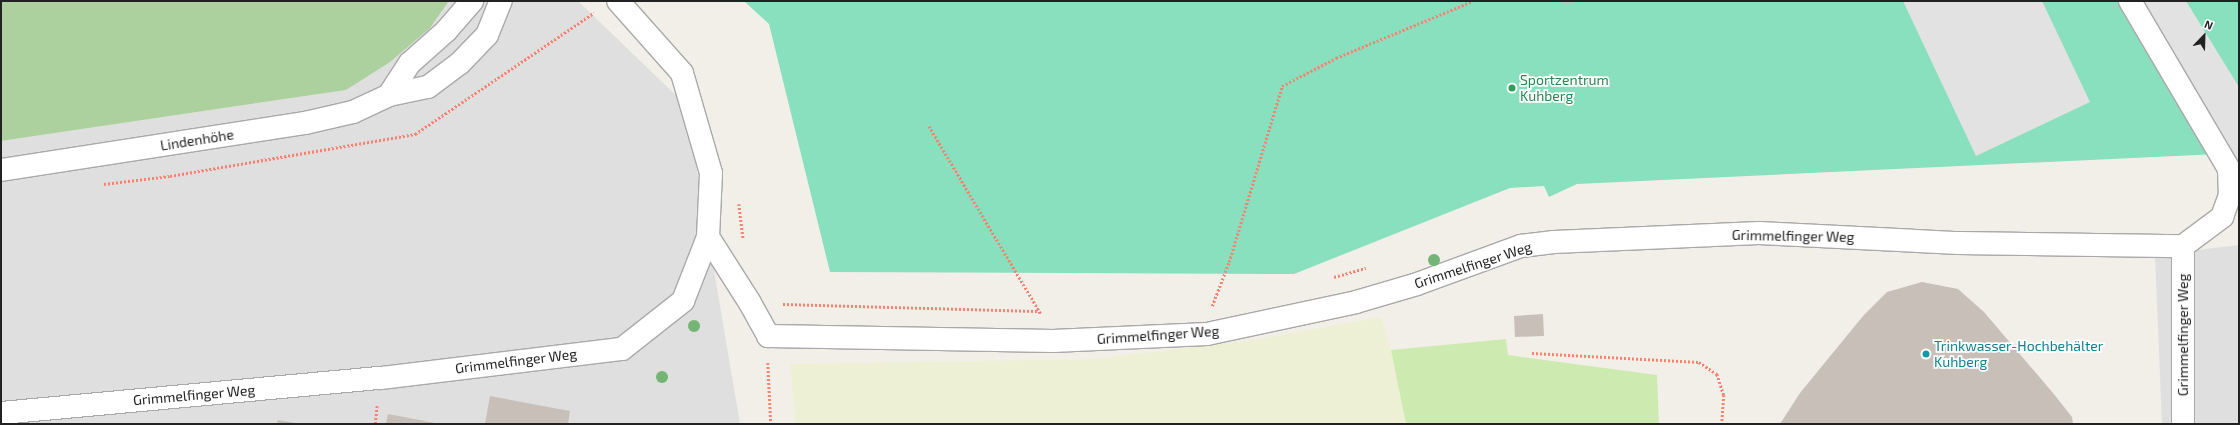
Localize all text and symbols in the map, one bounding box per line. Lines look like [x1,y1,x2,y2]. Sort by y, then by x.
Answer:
north arrow [2184,16,2224,56]
text: N [2203,17,2215,32]
place label: Sportzentrum Kuhberg [1520,72,1609,104]
marker: Sportzentrum Kuhberg [1507,83,1517,93]
street label: Lindenhöhe [159,126,235,154]
street label: Grimmelfinger Weg [1731,227,1855,245]
street label: Grimmelfinger Weg [1412,238,1534,292]
street label: Grimmelfinger Weg [2175,273,2191,397]
street label: Grimmelfinger Weg [1096,322,1220,348]
place label: Trinkwasser-Hochbehälter Kuhberg [1934,338,2103,370]
street label: Grimmelfinger Weg [454,345,578,377]
marker: Trinkwasser-Hochbehälter Kuhberg [1921,349,1931,359]
street label: Grimmelfinger Weg [132,381,256,409]

